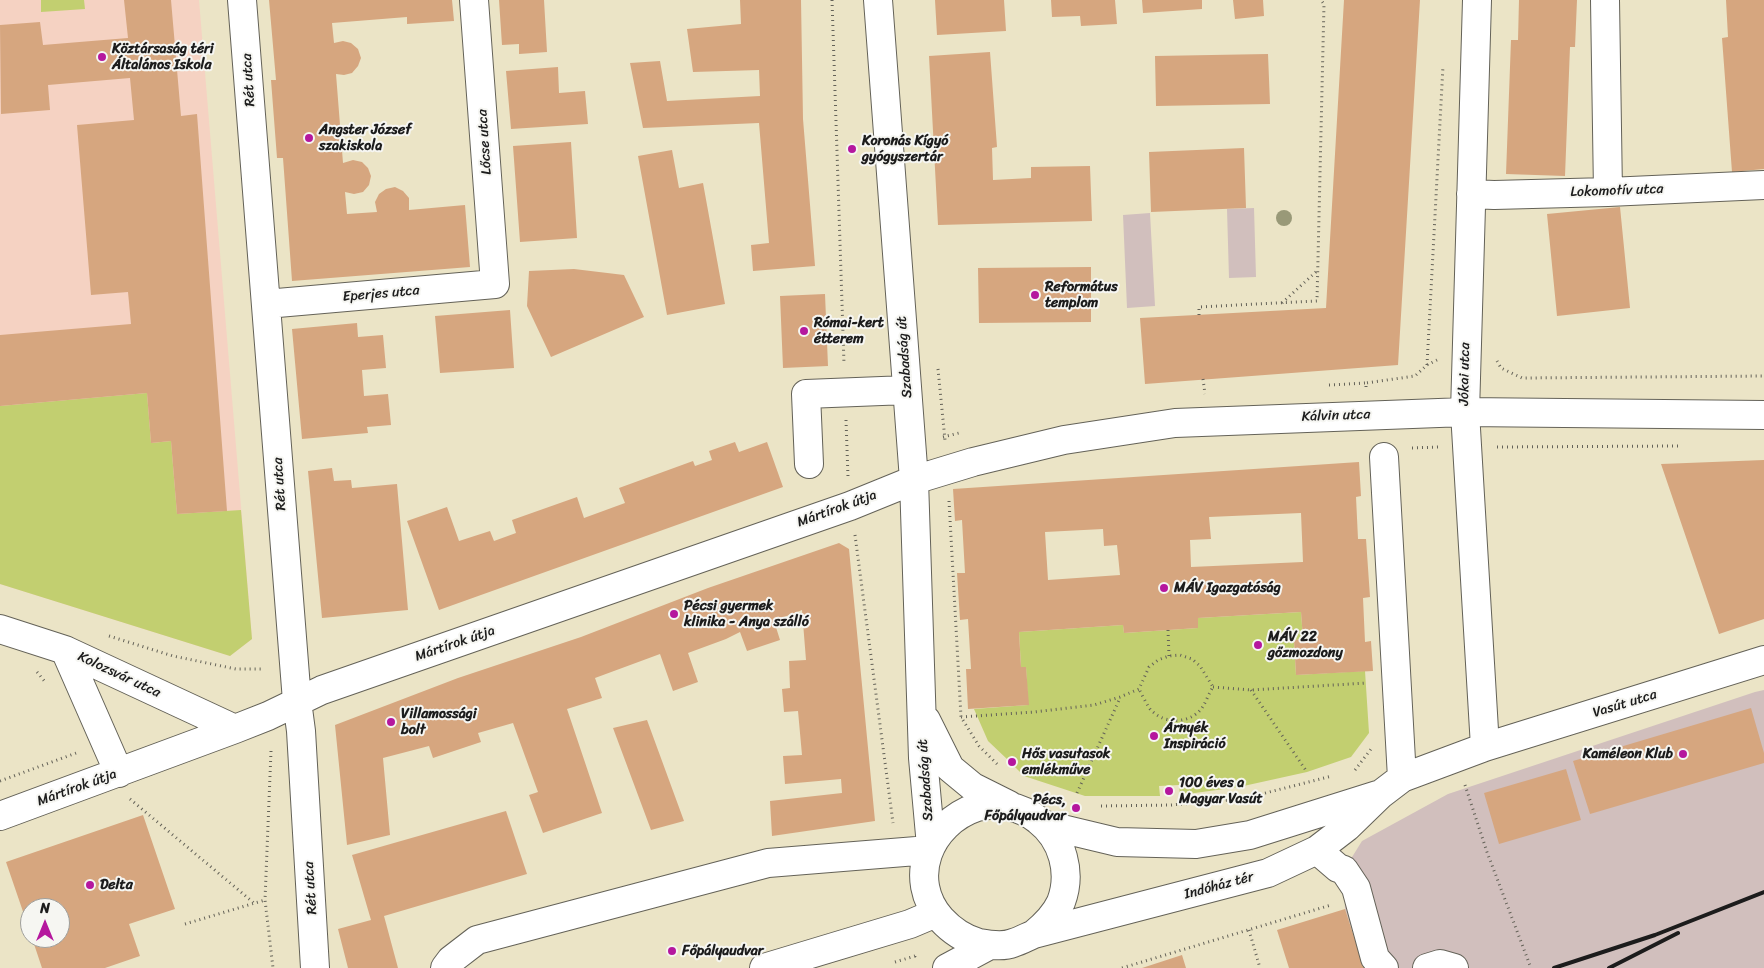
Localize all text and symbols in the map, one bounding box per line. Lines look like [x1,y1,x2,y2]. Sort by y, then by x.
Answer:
place label: Köztársaság téri Általános Iskola [112,41,214,74]
marker: Köztársaság téri Általános Iskola [96,51,108,63]
street label: Rét utca [239,53,259,107]
street label: Lőcse utca [474,109,496,175]
place label: Angster József szakiskola [319,122,411,154]
marker: Angster József szakiskola [303,132,315,144]
place label: Koronás Kígyó gyógyszertár [862,133,948,166]
marker: Koronás Kígyó gyógyszertár [846,143,858,155]
street label: Lokomotív utca [1570,181,1664,201]
place label: Református templom [1045,279,1118,312]
street label: Eperjes utca [342,282,420,306]
marker: Református templom [1029,289,1041,301]
place label: Római-kert étterem [814,315,884,348]
street label: Szabadság út [894,315,916,399]
marker: Római-kert étterem [798,325,810,337]
street label: Jókai utca [1456,342,1474,406]
street label: Kálvin utca [1301,406,1371,426]
street label: Rét utca [270,457,290,511]
street label: Mártírok útja [795,487,879,531]
place label: MÁV Igazgatóság [1174,580,1281,596]
marker: MÁV Igazgatóság [1158,582,1170,594]
place label: Pécsi gyermek klinika - Anya szálló [684,598,809,630]
marker: Pécsi gyermek klinika - Anya szálló [668,608,680,620]
street label: Mártírok útja [413,622,497,666]
place label: MÁV 22 gőzmozdony [1268,629,1343,662]
marker: MÁV 22 gőzmozdony [1252,639,1264,651]
street label: Kolozsvár utca [75,648,163,702]
street label: Vasút utca [1591,686,1659,722]
place label: Villamossági bolt [401,706,477,739]
marker: Villamossági bolt [385,716,397,728]
place label: Árnyék Inspiráció [1164,720,1226,752]
marker: Árnyék Inspiráció [1148,730,1160,742]
street label: Szabadság út [915,738,937,822]
place label: Hős vasutasok emlékműve [1022,746,1110,779]
place label: Kaméleon Klub [1583,746,1673,762]
marker: Kaméleon Klub [1677,748,1689,760]
marker: Hős vasutasok emlékműve [1006,756,1018,768]
street label: Mártírok útja [35,766,119,810]
place label: 100 éves a Magyar Vasút [1179,775,1263,808]
marker: 100 éves a Magyar Vasút [1163,785,1175,797]
place label: Pécs, Főpályaudvar [984,792,1066,824]
marker: Pécs, Főpályaudvar [1070,802,1082,814]
street label: Rét utca [301,861,321,915]
street label: Indóház tér [1182,869,1256,903]
place label: Delta [100,877,133,893]
marker: Delta [84,879,96,891]
text: N [40,896,50,921]
north arrow [20,898,70,948]
place label: Főpályaudvar [682,943,764,959]
marker: Főpályaudvar [666,945,678,957]

